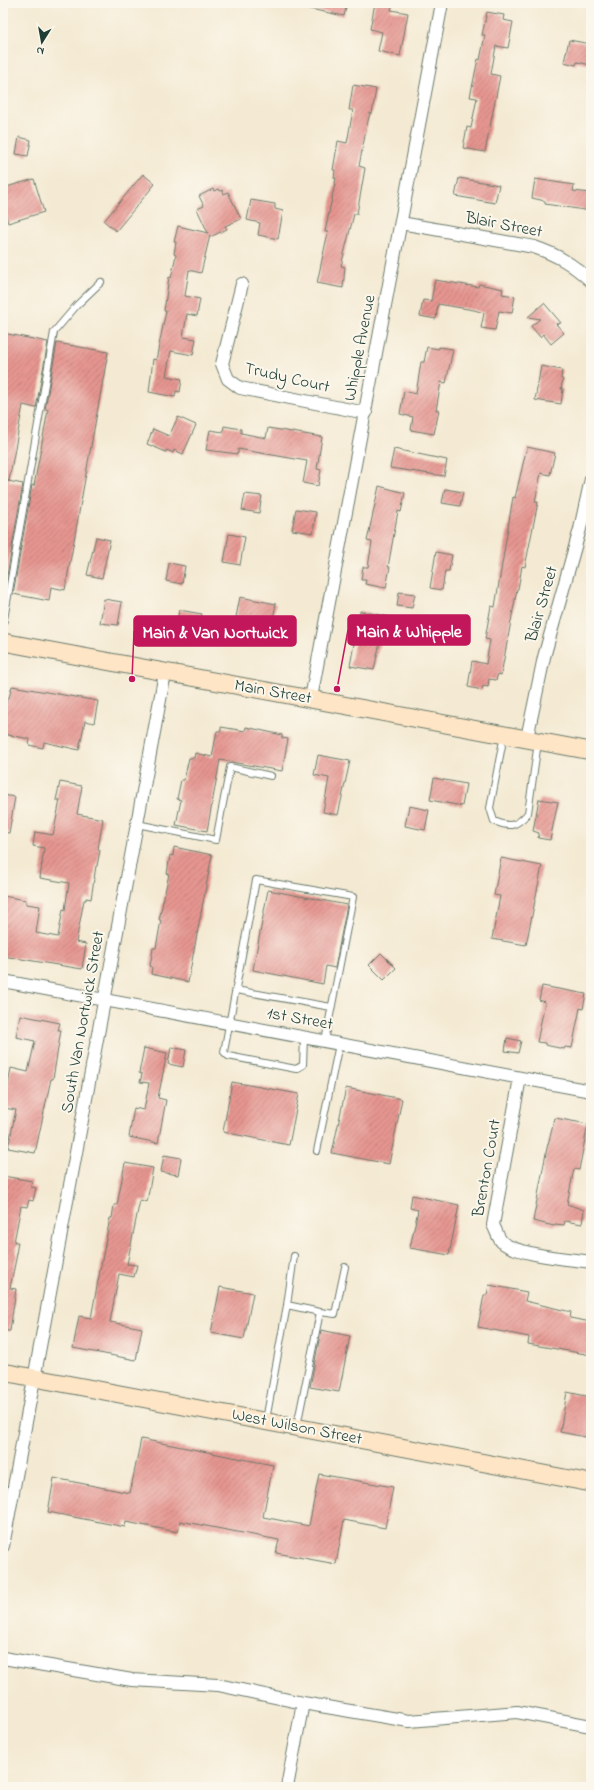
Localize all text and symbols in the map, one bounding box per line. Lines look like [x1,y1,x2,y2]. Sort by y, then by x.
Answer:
north arrow [22,22,62,62]
text: N [35,42,45,59]
street label: Blair Street [462,205,545,245]
street label: Whipple Avenue [337,292,383,403]
street label: Trudy Court [242,356,332,401]
street label: Blair Street [519,563,565,646]
callout: Main & Whipple [348,615,470,645]
callout: Main & Van Nortwick [134,616,296,646]
text: Main & Whipple [356,620,463,646]
text: Main & Van Nortwick [142,621,289,647]
street label: Main Street [232,673,314,711]
street label: South Van Nortwick Street [55,929,111,1115]
street label: 1st Street [265,1001,335,1037]
street label: Brenton Court [466,1117,508,1220]
street label: West Wilson Street [230,1402,365,1452]

